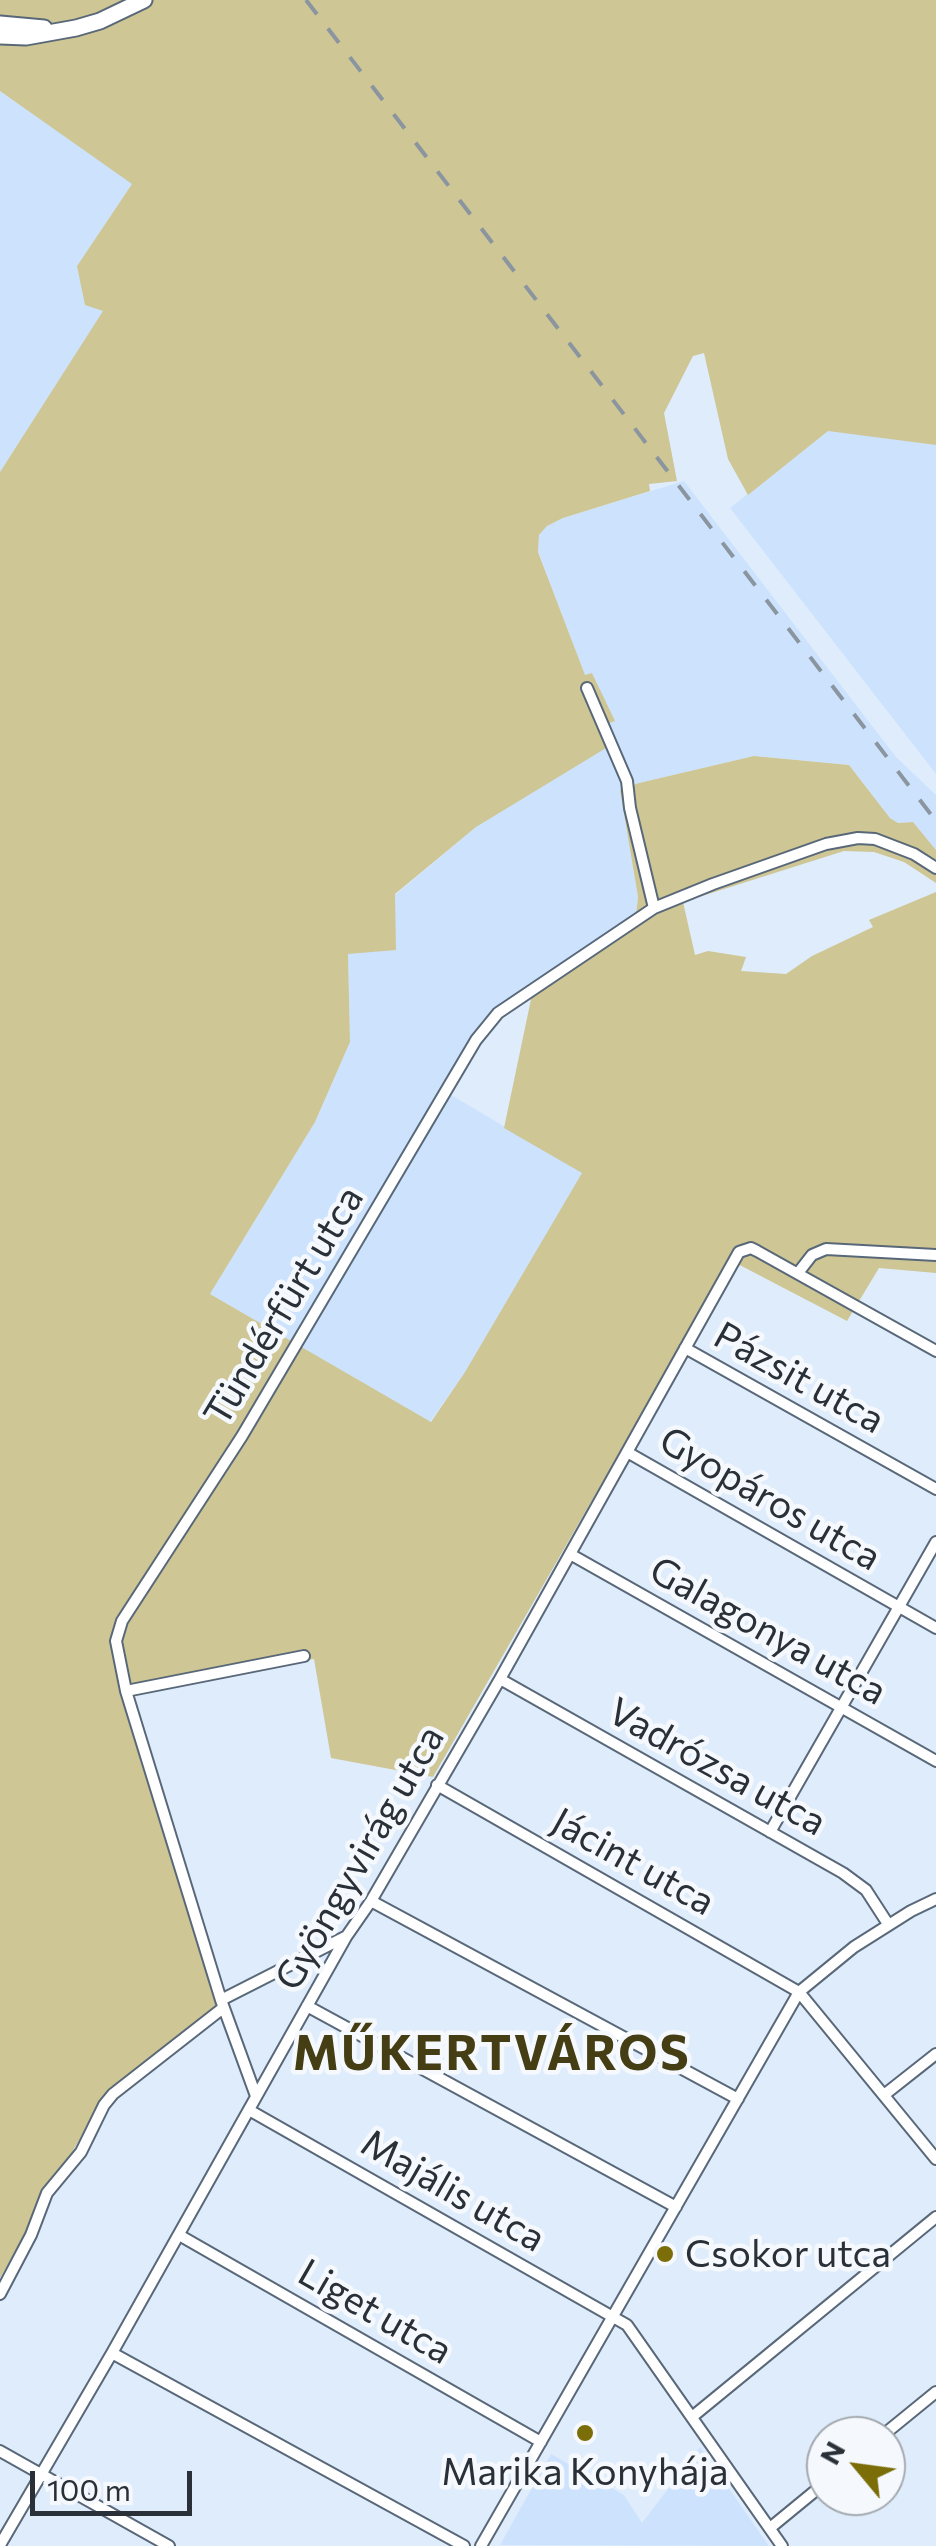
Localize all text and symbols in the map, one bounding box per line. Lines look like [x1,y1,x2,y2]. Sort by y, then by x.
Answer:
street label: Tündérfürt utca [195,1178,373,1434]
street label: Pázsit utca [706,1313,892,1443]
street label: Gyopáros utca [651,1417,889,1581]
street label: Galagonya utca [642,1547,894,1715]
street label: Vadrózsa utca [600,1688,834,1846]
street label: Gyöngyvirág utca [266,1718,454,1998]
street label: Jácint utca [544,1799,722,1925]
district label: MŰKERTVÁROS [293,2025,691,2083]
street label: Majális utca [353,2120,553,2262]
place label: Csokor utca [685,2231,891,2277]
marker: Csokor utca [654,2243,676,2265]
street label: Liget utca [290,2250,460,2374]
north arrow [806,2416,906,2516]
marker: Marika Konyhája [574,2422,596,2444]
text: N [812,2435,851,2470]
place label: Marika Konyhája [441,2449,729,2495]
scale bar [35,2451,198,2513]
text: 100 m [47,2470,131,2507]

